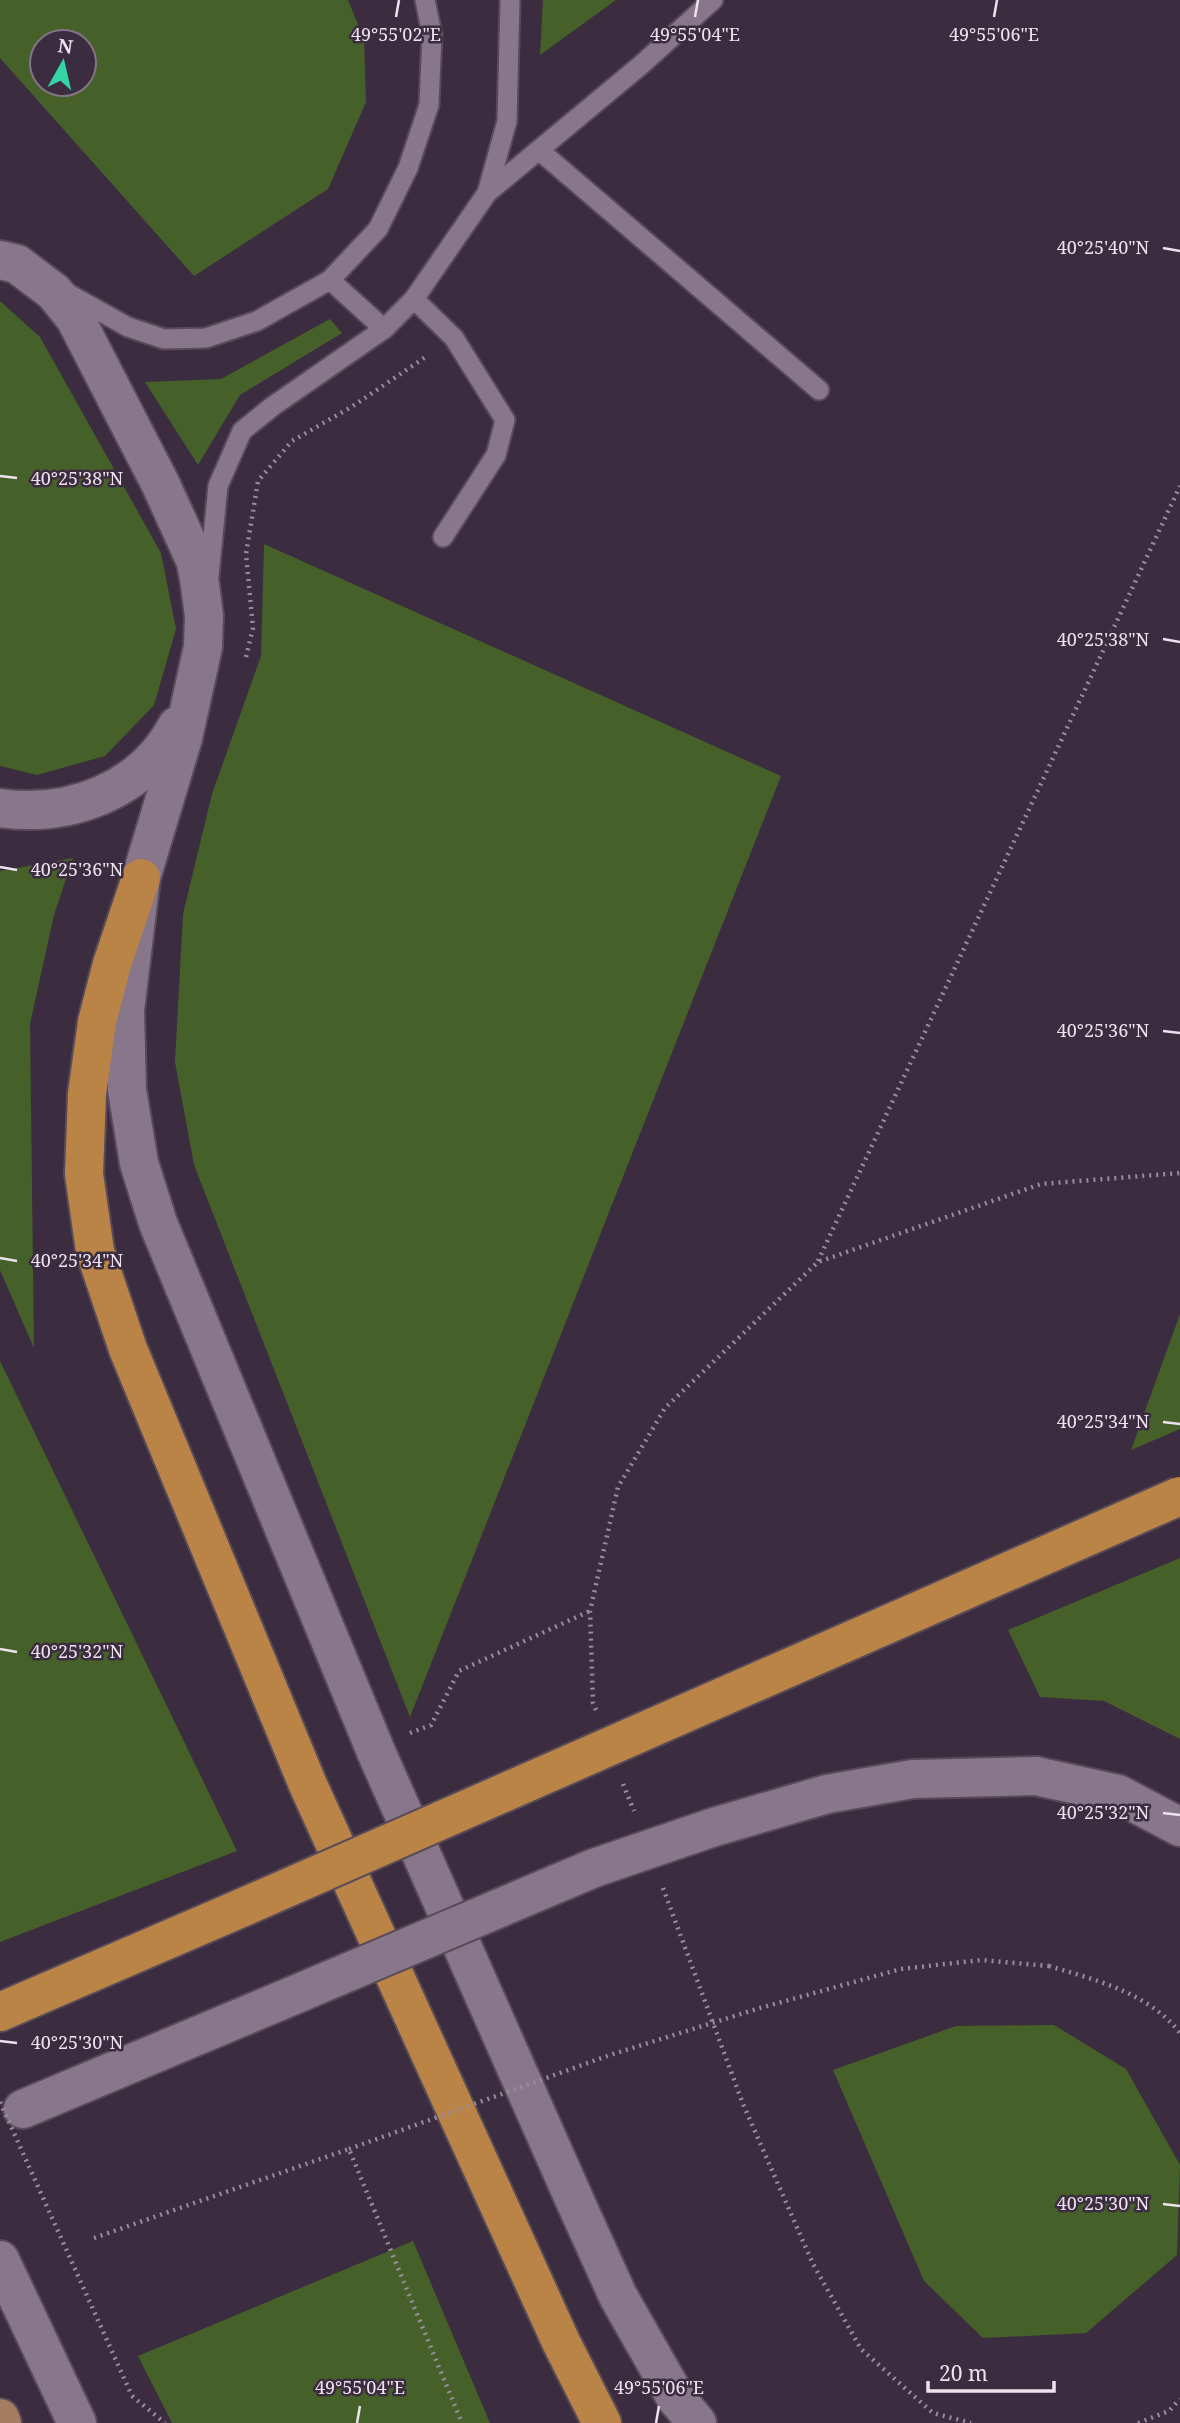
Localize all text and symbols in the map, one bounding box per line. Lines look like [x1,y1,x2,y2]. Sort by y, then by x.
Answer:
text: 49°55'02"E [351,22,441,46]
text: 49°55'04"E [650,22,740,46]
text: 49°55'06"E [949,22,1039,46]
north arrow [28,28,98,98]
text: N [56,32,75,60]
text: 40°25'40"N [1057,235,1150,259]
text: 40°25'38"N [31,466,124,490]
text: 40°25'38"N [1057,627,1150,651]
text: 40°25'36"N [31,857,124,881]
text: 40°25'36"N [1057,1018,1150,1042]
text: 40°25'34"N [31,1248,124,1272]
text: 40°25'34"N [1057,1409,1150,1433]
text: 40°25'32"N [31,1639,124,1663]
text: 40°25'32"N [1057,1800,1150,1824]
text: 40°25'30"N [31,2030,124,2054]
text: 40°25'30"N [1057,2191,1150,2215]
scale bar [928,2350,1054,2394]
text: 20 m [939,2359,988,2387]
text: 49°55'04"E [315,2375,405,2399]
text: 49°55'06"E [614,2375,704,2399]

